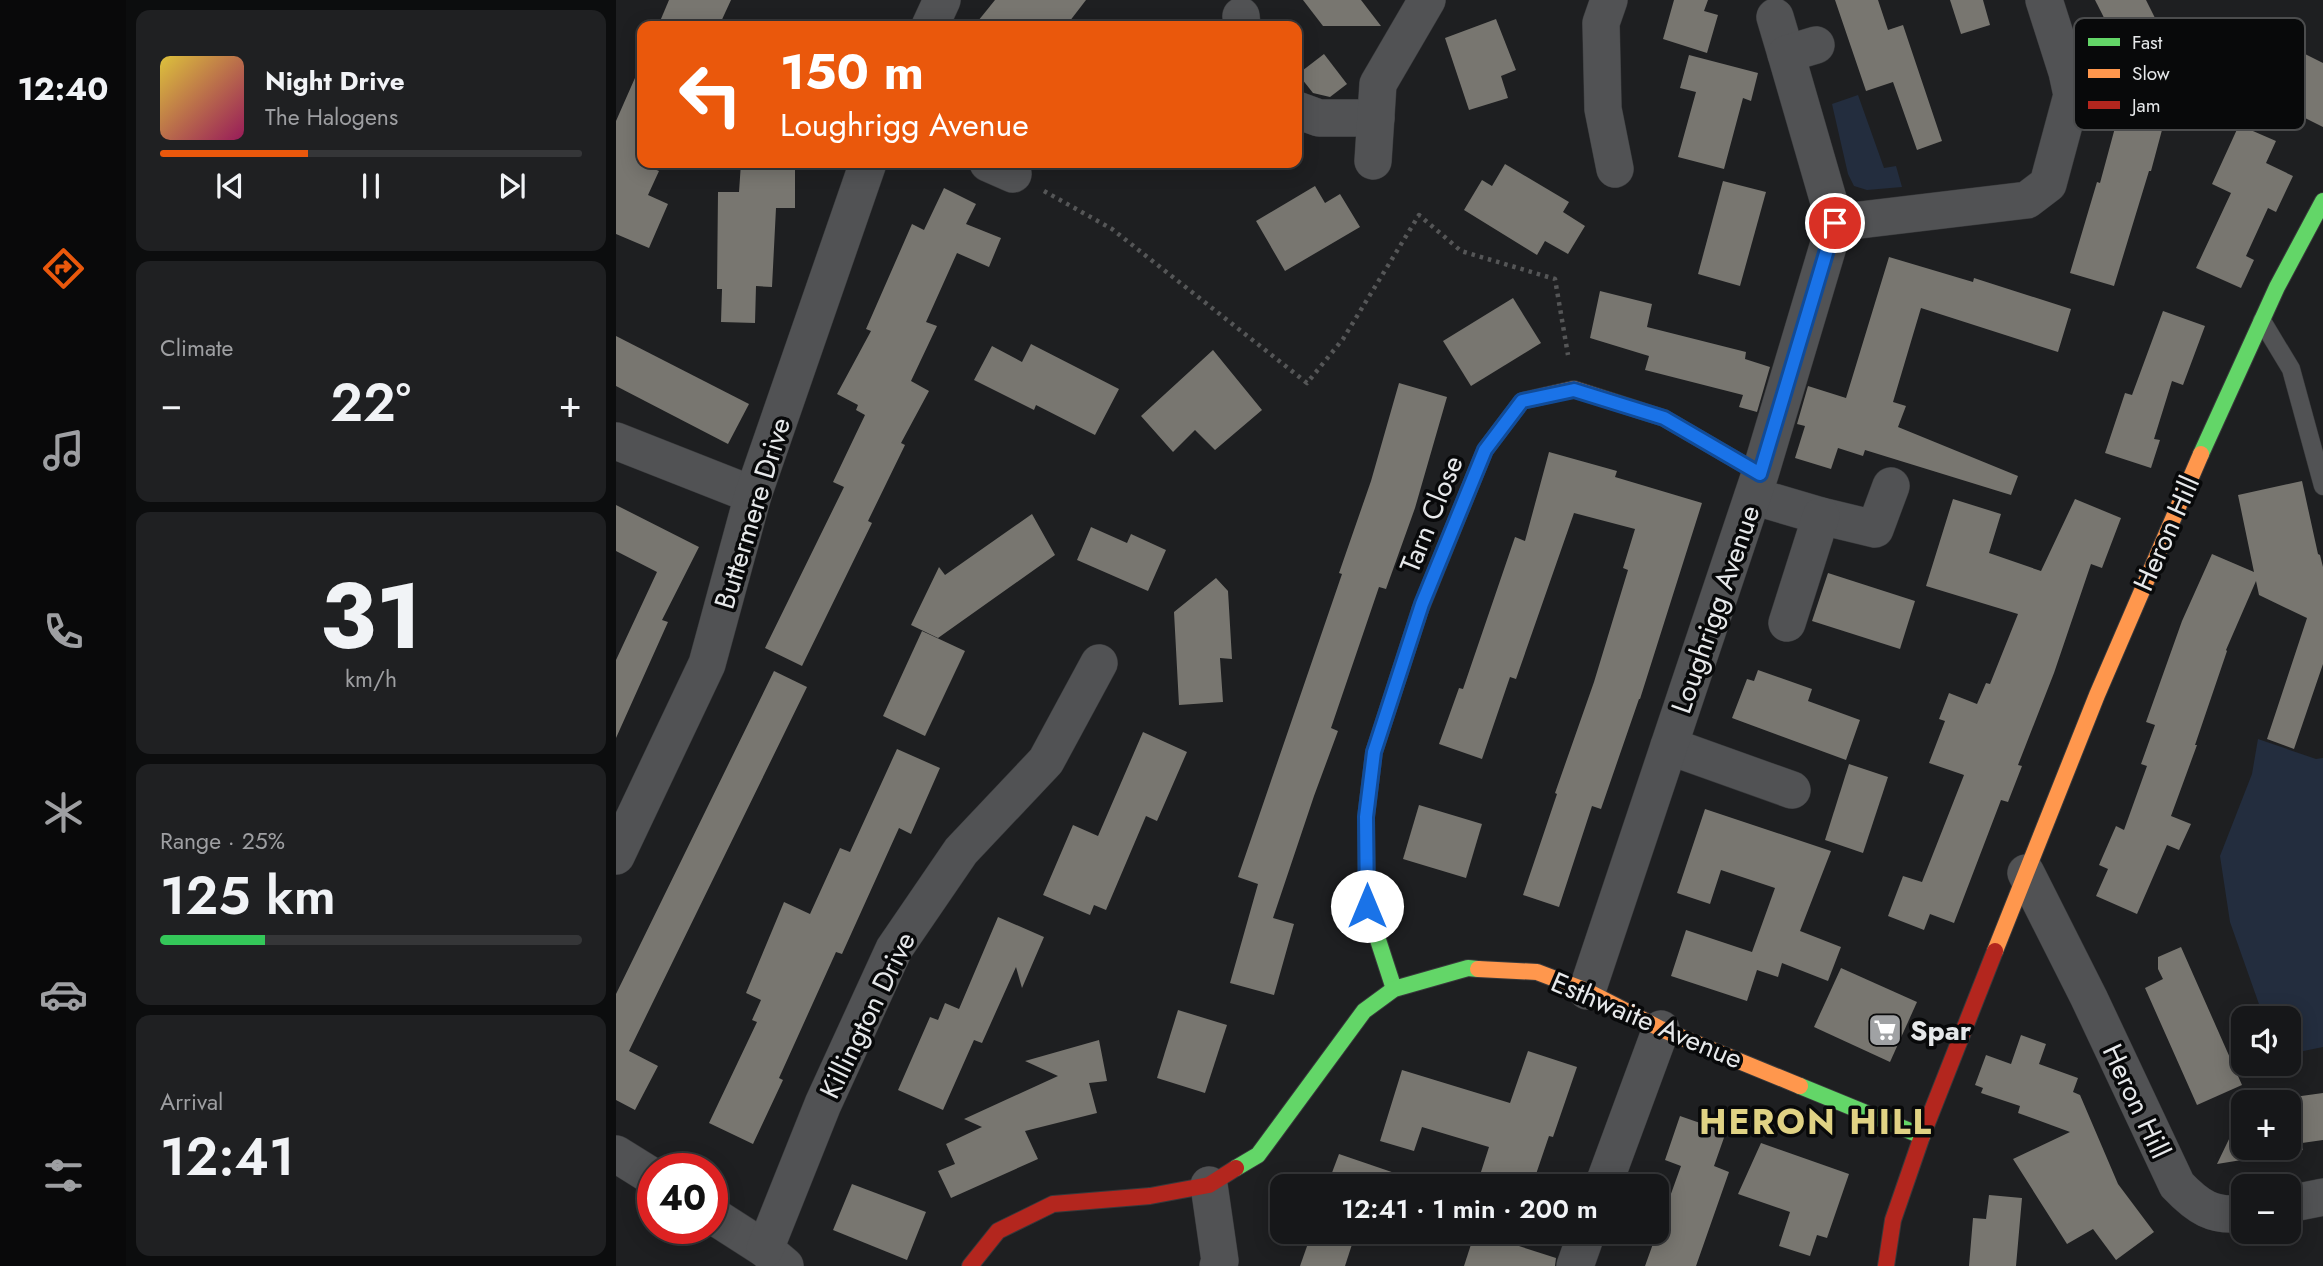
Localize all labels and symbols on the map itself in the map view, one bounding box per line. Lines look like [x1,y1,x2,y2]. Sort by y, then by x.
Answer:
legend [2074,18,2305,130]
text: Fast [2132,29,2163,56]
text: Slow [2132,60,2170,87]
text: Jam [2129,92,2161,119]
pin [1805,193,1865,253]
street label: Buttermere Drive [704,412,801,614]
street label: Tarn Close [1389,449,1474,579]
street label: Heron Hill [2123,469,2210,597]
street label: Loughrigg Avenue [1661,500,1770,719]
position arrow [1330,869,1404,943]
street label: Killington Drive [809,925,926,1106]
street label: Esthwaite Avenue [1545,962,1749,1079]
place label: Spar [1910,1010,1972,1051]
supermarket icon: Spar [1866,1011,1904,1049]
street label: Heron Hill [2092,1037,2181,1165]
district label: HERON HILL [1699,1097,1933,1147]
speed limit sign: 40 [637,1153,728,1244]

